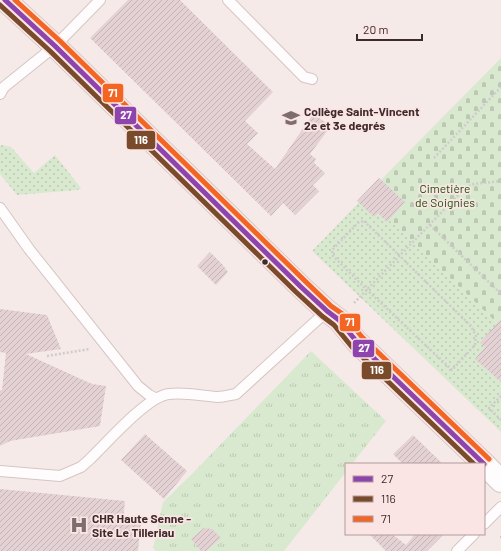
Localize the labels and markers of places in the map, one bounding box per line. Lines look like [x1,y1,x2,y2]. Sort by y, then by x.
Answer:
place label: Collège Saint-Vincent 2e et 3e degrés [304,104,420,132]
school or university icon: Collège Saint-Vincent 2e et 3e degrés [281,108,301,128]
unlabelled marker [260,257,270,267]
place label: CHR Haute Senne - Site Le Tilleriau [92,511,191,539]
hospital icon: CHR Haute Senne - Site Le Tilleriau [69,515,89,535]

